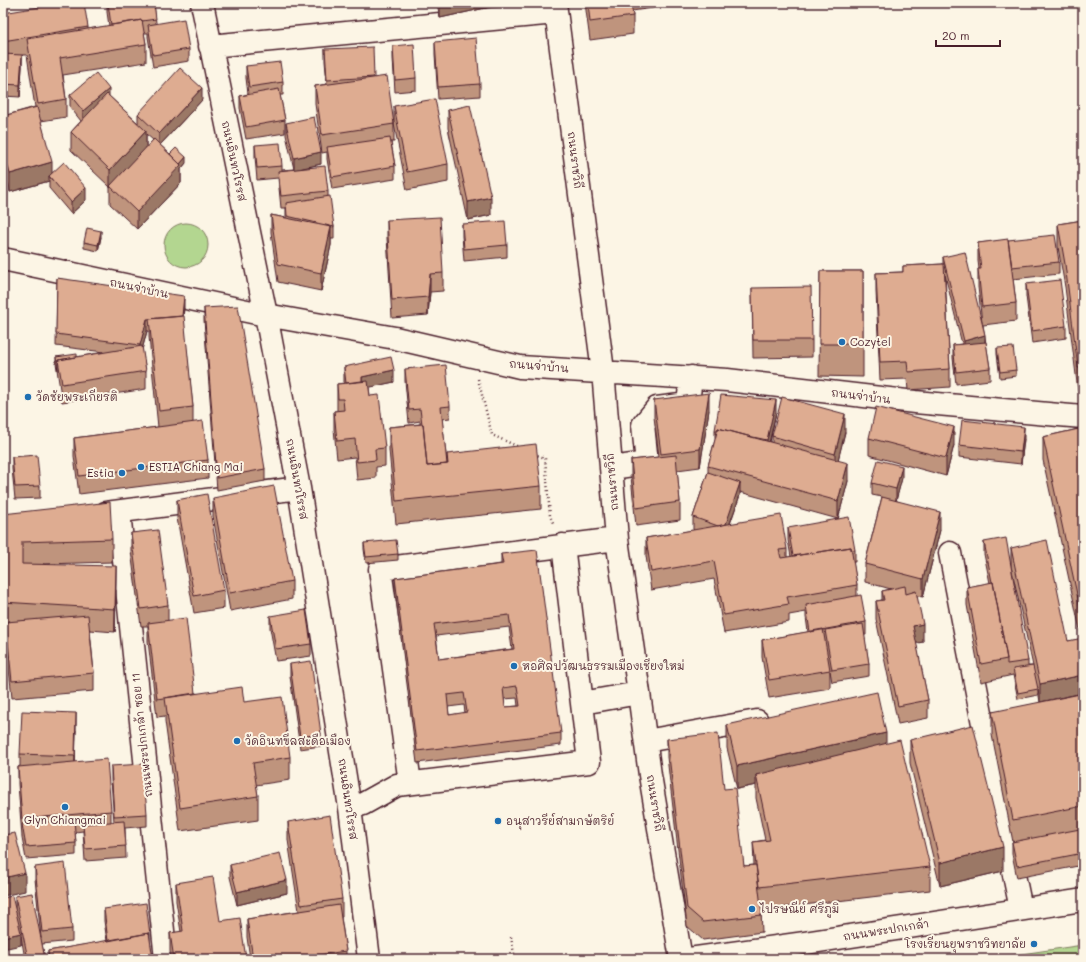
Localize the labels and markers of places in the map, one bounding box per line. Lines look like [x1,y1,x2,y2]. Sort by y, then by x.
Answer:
place label: Cozytel [850,334,891,349]
marker: Cozytel [837,337,847,347]
place label: วัดชัยพระเกียรติ [36,389,118,404]
marker: วัดชัยพระเกียรติ [23,392,33,402]
place label: ESTIA Chiang Mai [149,459,243,474]
marker: ESTIA Chiang Mai [136,462,146,472]
place label: Estia [87,465,114,480]
marker: Estia [117,468,127,478]
place label: หอศิลปวัฒนธรรมเมืองเชียงใหม่ [522,658,685,673]
marker: หอศิลปวัฒนธรรมเมืองเชียงใหม่ [509,661,519,671]
place label: วัดอินทขีลสะดือเมือง [245,733,351,748]
marker: วัดอินทขีลสะดือเมือง [232,736,242,746]
marker: Glyn Chiangmai [60,802,70,812]
place label: Glyn Chiangmai [24,812,106,827]
place label: อนุสาวรีย์สามกษัตริย์ [506,813,614,831]
marker: อนุสาวรีย์สามกษัตริย์ [493,816,503,826]
place label: ไปรษณีย์ ศรีภูมิ [759,901,839,918]
marker: ไปรษณีย์ ศรีภูมิ [747,904,757,914]
place label: โรงเรียนยุพราชวิทยาลัย [904,936,1026,954]
marker: โรงเรียนยุพราชวิทยาลัย [1029,939,1039,949]

